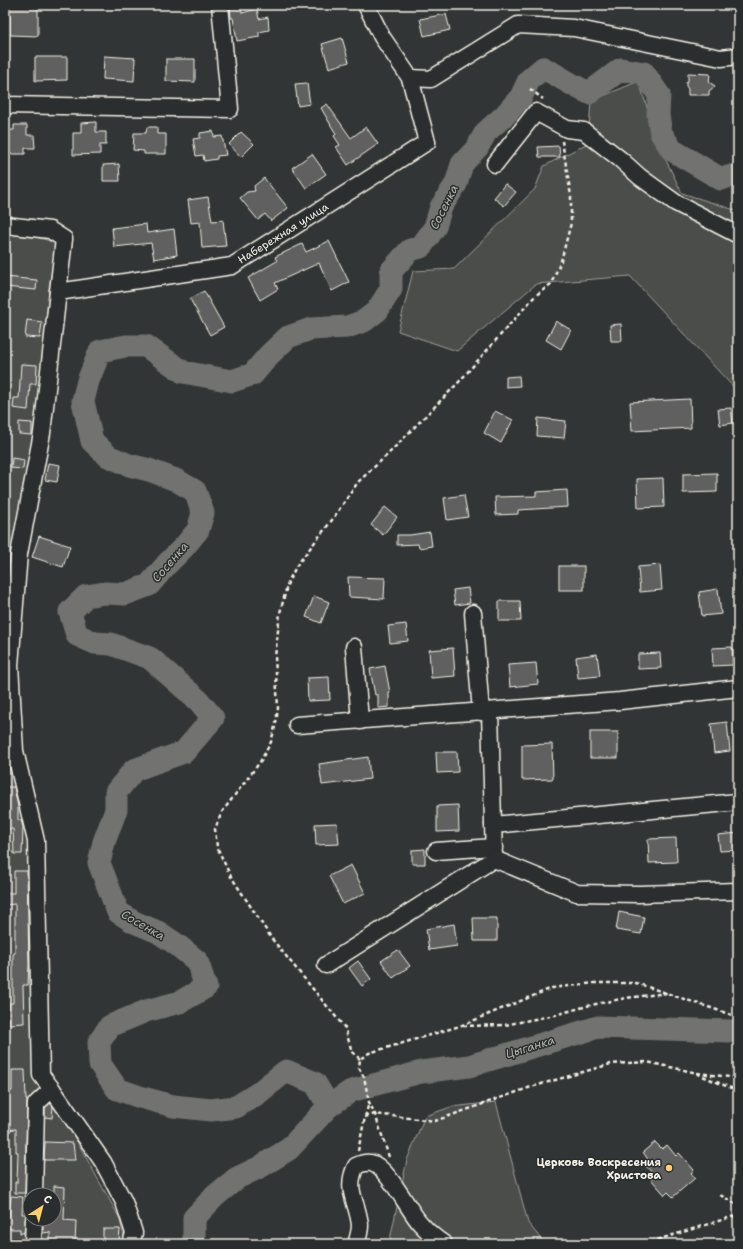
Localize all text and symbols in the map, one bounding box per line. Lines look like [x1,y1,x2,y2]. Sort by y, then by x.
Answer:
water label: Сосенка [426,182,462,232]
street label: Набережная улица [235,199,332,267]
water label: Сосенка [148,539,192,585]
water label: Сосенка [118,906,168,944]
water label: Цыганка [503,1032,557,1062]
place label: Церковь Воскресения Христова [536,1155,661,1183]
marker: Церковь Воскресения Христова [664,1163,674,1173]
north arrow [22,1187,62,1227]
text: С [40,1191,55,1208]

